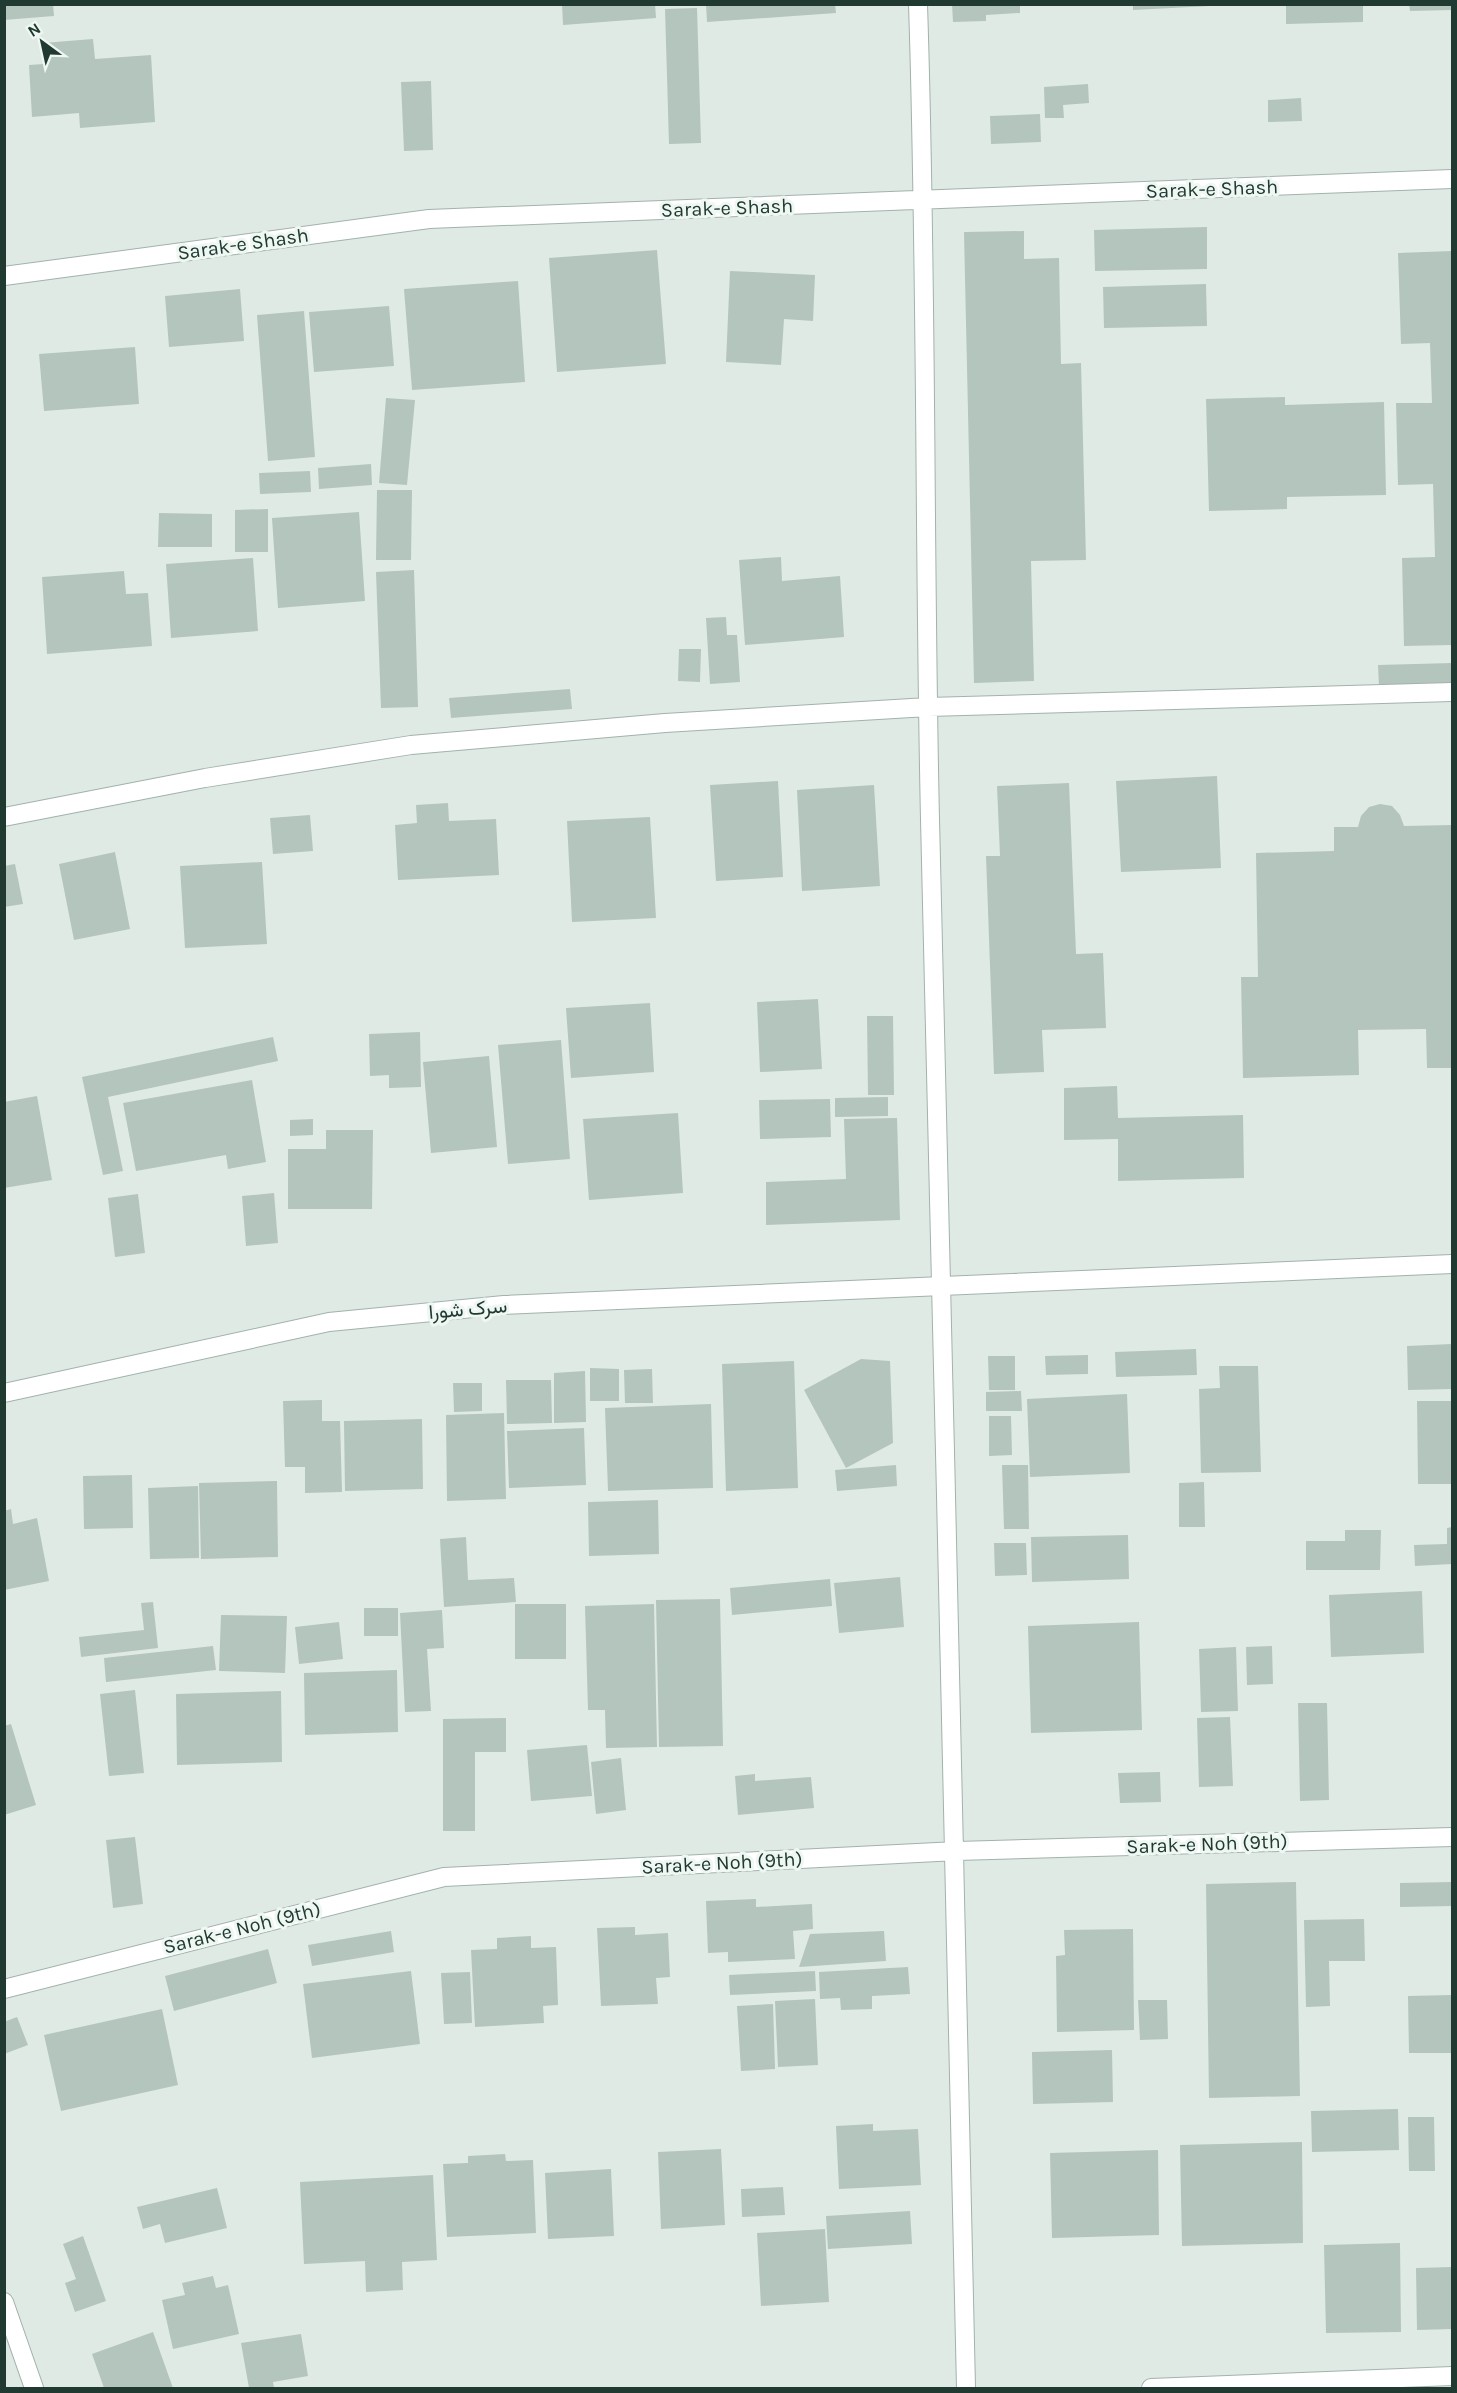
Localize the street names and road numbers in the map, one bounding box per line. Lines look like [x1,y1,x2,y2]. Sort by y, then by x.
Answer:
street label: Sarak-e Shash [1145,175,1279,203]
street label: Sarak-e Shash [660,194,794,222]
street label: Sarak-e Shash [176,223,310,265]
street label: سرک شورا [428,1294,508,1325]
street label: Sarak-e Noh (9th) [1126,1830,1288,1858]
street label: Sarak-e Noh (9th) [641,1847,803,1879]
street label: Sarak-e Noh (9th) [161,1897,323,1959]

